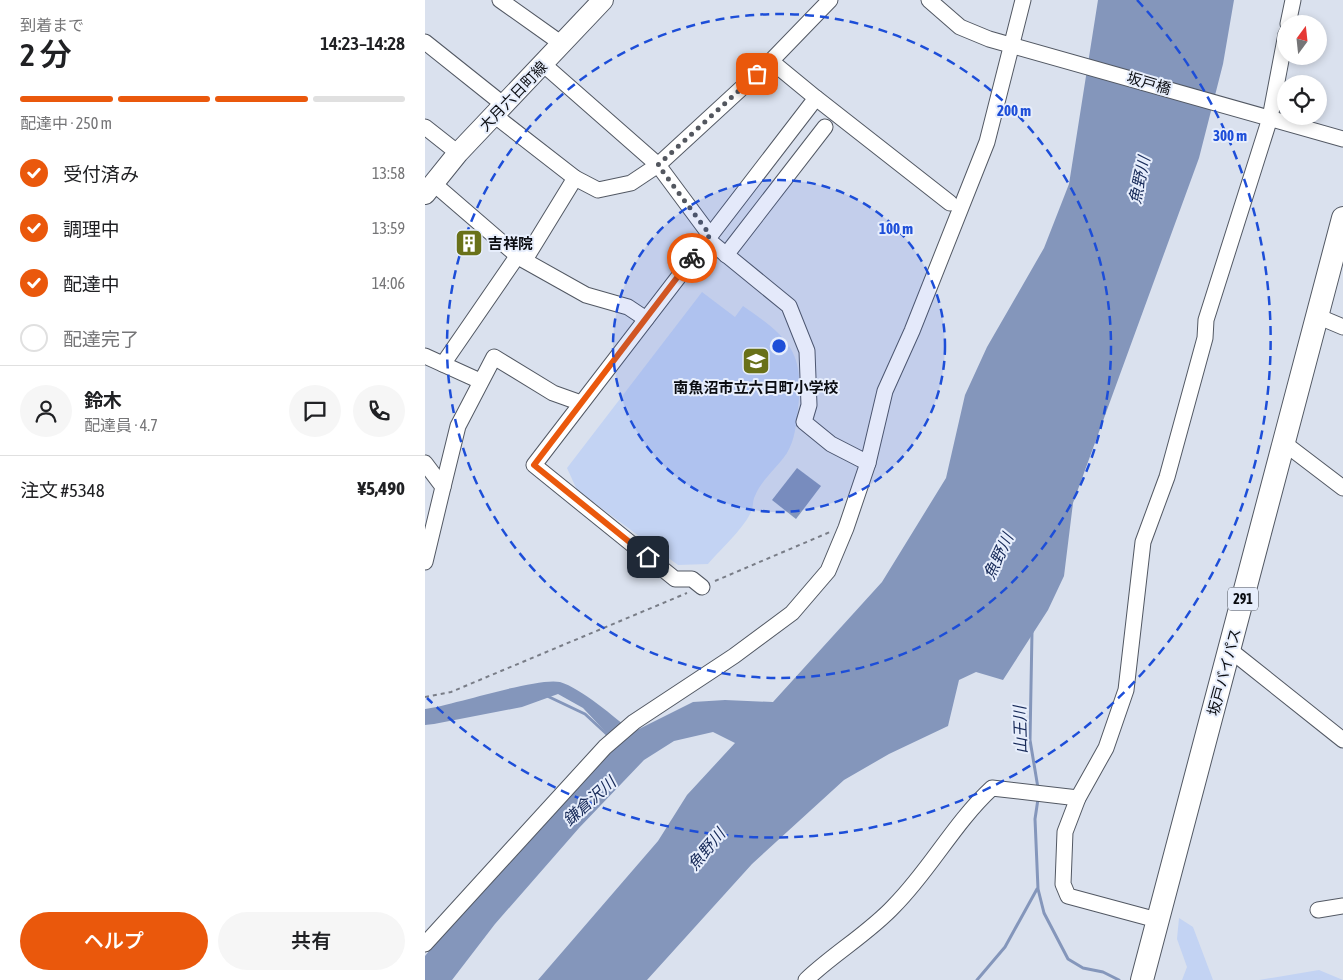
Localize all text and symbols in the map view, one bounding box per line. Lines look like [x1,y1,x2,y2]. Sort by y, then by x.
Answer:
north arrow [1277,15,1327,65]
map controls [1277,15,1327,125]
text: 到着まで [20,16,84,34]
text: 14:23–14:28 [320,32,405,54]
text: 2 分 [20,36,71,73]
pin [736,53,778,95]
street label: 大月六日町線 [476,58,550,134]
icon: bag [743,60,771,88]
street label: 坂戸橋 [1125,69,1173,97]
button: locate [1277,75,1327,125]
text: 200 m [997,102,1031,119]
text: 配達中 · 250 m [20,114,112,132]
text: 300 m [1213,127,1247,144]
water label: 魚野川 [1125,153,1153,205]
icon: check [20,159,48,187]
text: 受付済み [63,163,139,185]
text: 13:58 [372,164,405,182]
icon: check [20,214,48,242]
text: 調理中 [63,218,120,240]
text: 13:59 [372,219,405,237]
text: 100 m [879,220,913,237]
building icon: 吉祥院 [454,228,484,258]
courier [667,233,717,283]
place label: 吉祥院 [488,235,533,252]
icon: bike [678,244,706,272]
icon: check [20,269,48,297]
text: 配達中 [63,273,120,295]
text: 14:06 [372,274,405,292]
text: 配達完了 [63,328,139,350]
centre of rings [770,337,788,355]
school or university icon: 南魚沼市立六日町小学校 [741,346,771,376]
place label: 南魚沼市立六日町小学校 [673,379,839,396]
button: person [20,385,72,437]
button: chat [289,385,341,437]
button: phone [353,385,405,437]
text: 鈴木 [84,389,122,411]
text: 配達員 · 4.7 [84,416,158,434]
text: ¥5,490 [357,477,405,499]
text: 注文 #5348 [20,479,105,501]
water label: 魚野川 [980,529,1017,582]
pin [627,536,669,578]
icon: home [634,543,662,571]
road number: 291 [1228,588,1258,610]
street label: 坂戸バイパス [1204,626,1244,718]
water label: 山王川 [1010,704,1030,754]
water label: 鎌倉沢川 [559,772,620,829]
water label: 魚野川 [684,823,730,873]
button: ヘルプ [20,912,208,970]
button: 共有 [218,912,405,970]

